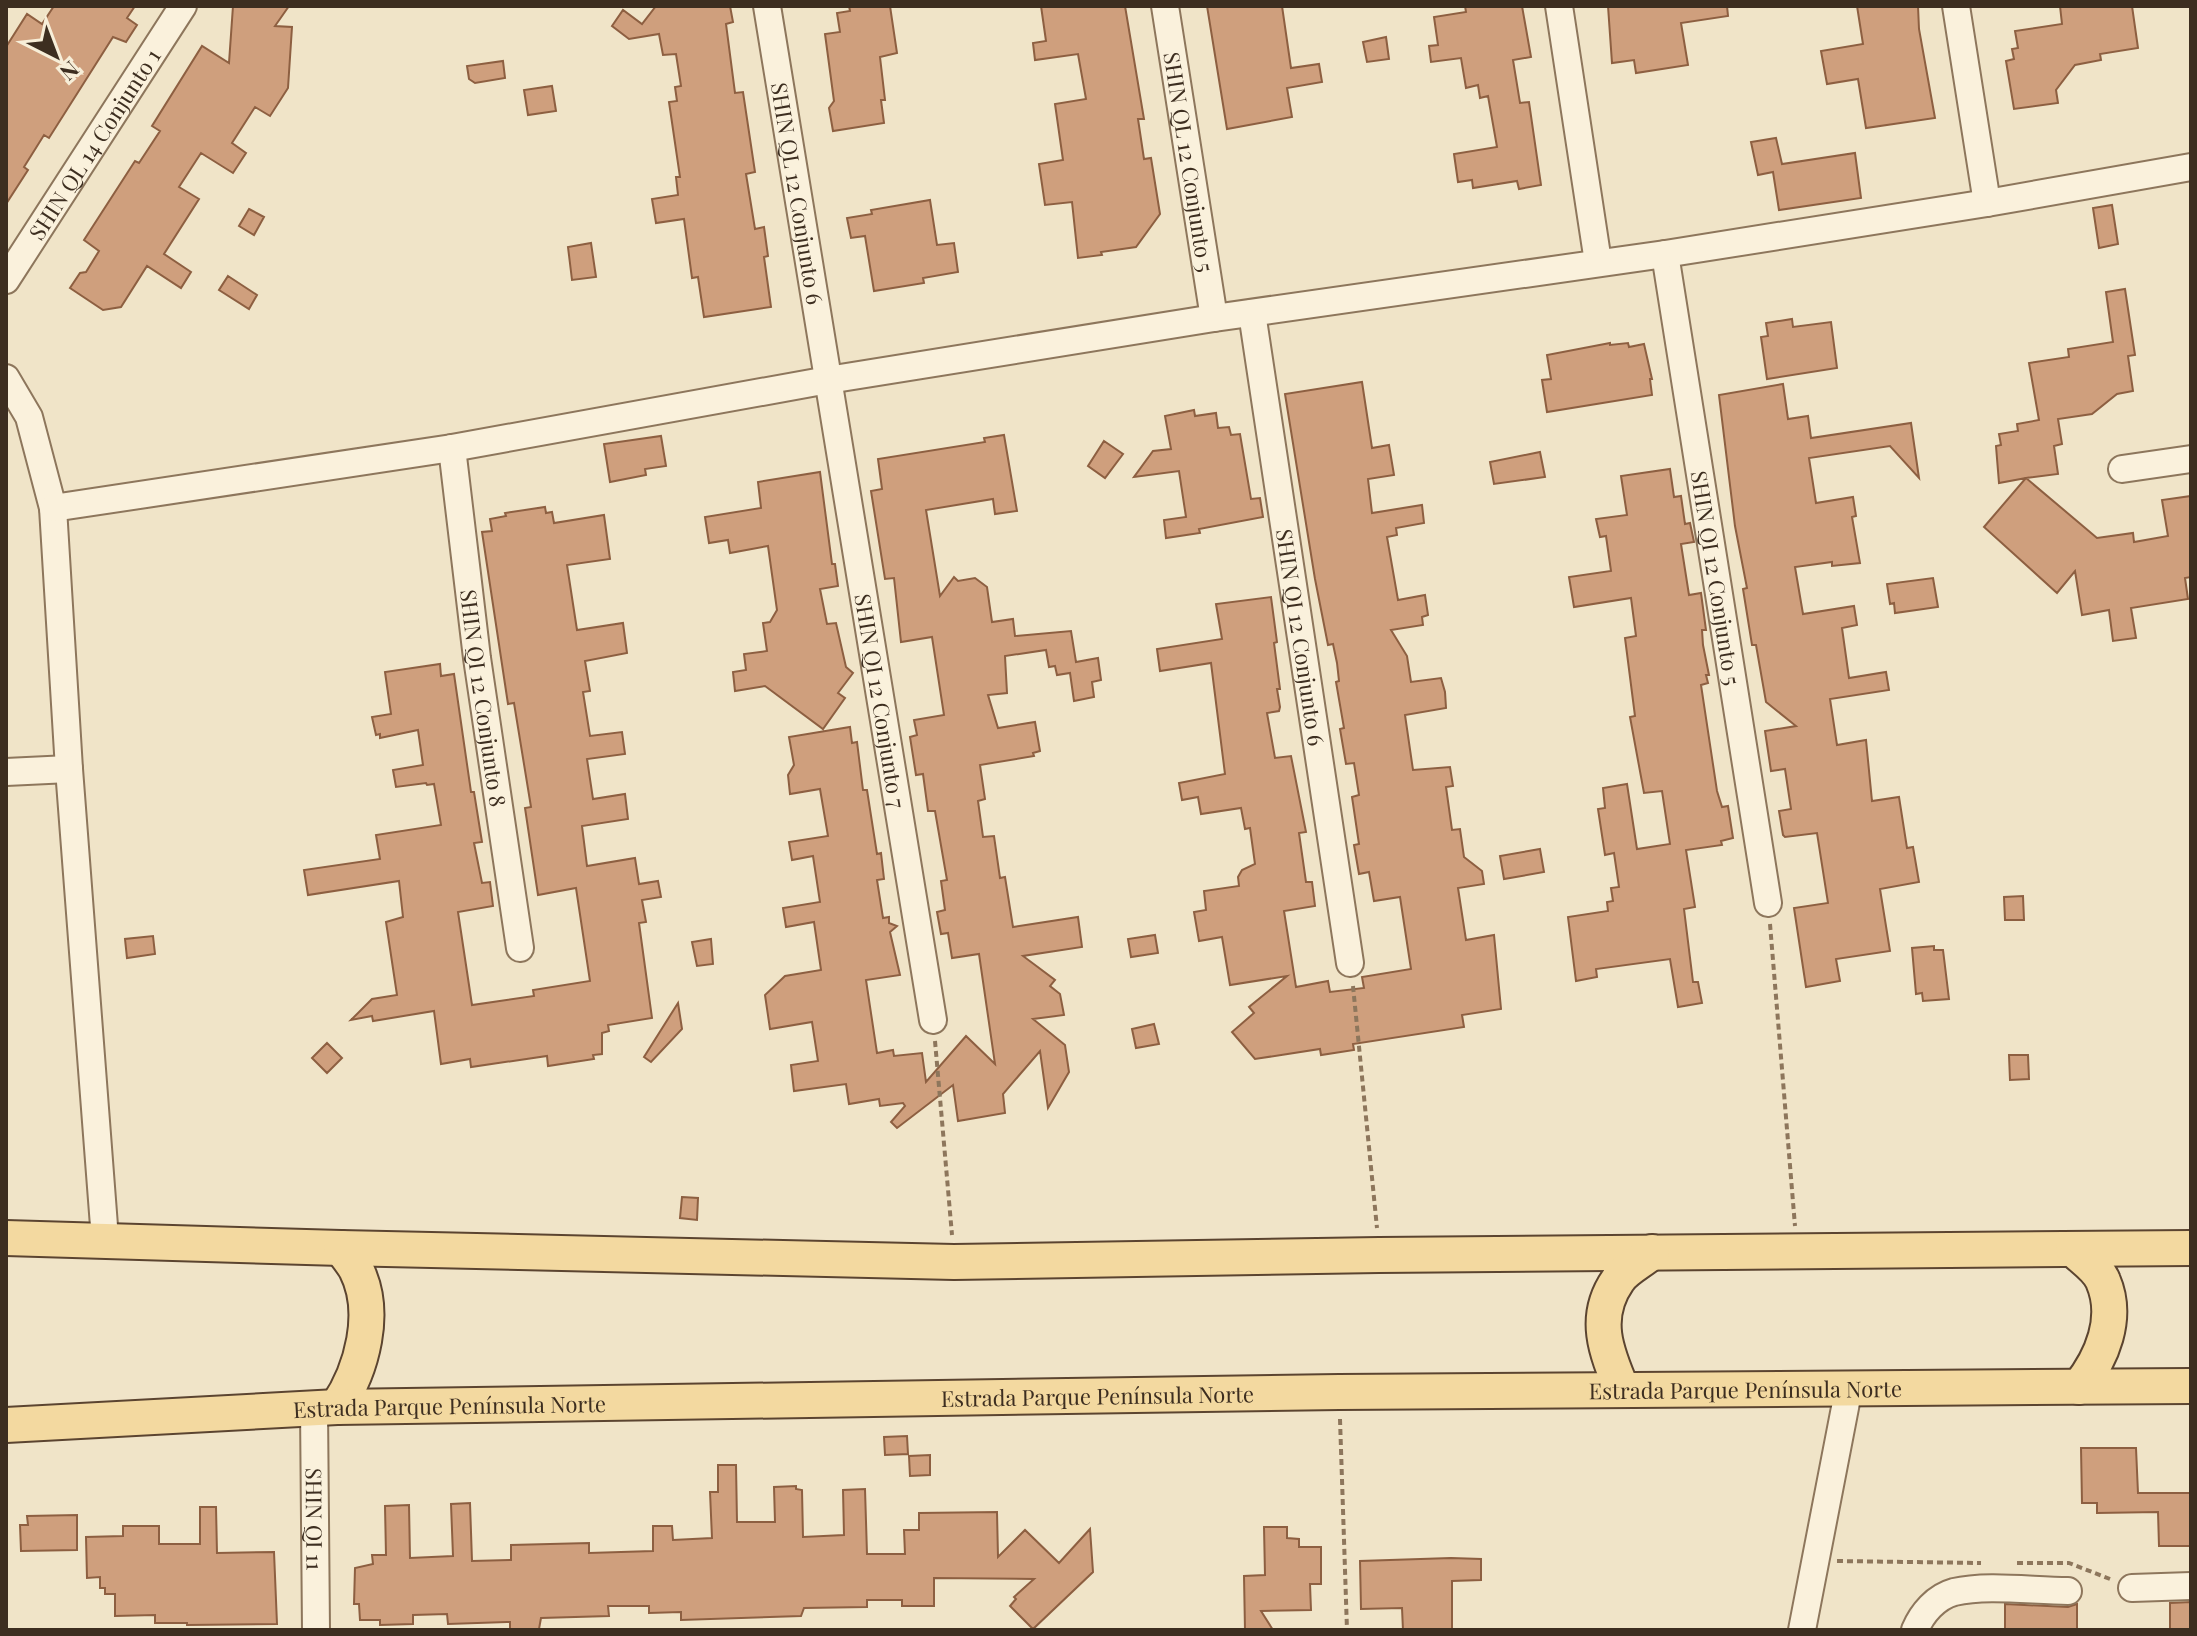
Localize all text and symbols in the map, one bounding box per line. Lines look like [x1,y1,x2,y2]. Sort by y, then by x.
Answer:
north arrow [16,16,96,96]
street label: SHIN QL 14 Conjunto 1 [23,43,165,243]
street label: SHIN QL 12 Conjunto 5 [1157,50,1222,274]
street label: SHIN QL 12 Conjunto 6 [765,80,831,307]
street label: SHIN QI 12 Conjunto 5 [1685,468,1748,687]
street label: SHIN QI 12 Conjunto 6 [1270,527,1332,748]
street label: SHIN QI 12 Conjunto 8 [454,588,514,809]
street label: SHIN QI 12 Conjunto 7 [848,591,913,810]
street label: Estrada Parque Península Norte [1589,1373,1902,1405]
street label: Estrada Parque Península Norte [941,1378,1254,1413]
street label: Estrada Parque Península Norte [292,1388,606,1424]
street label: SHIN QI 11 [300,1468,330,1570]

